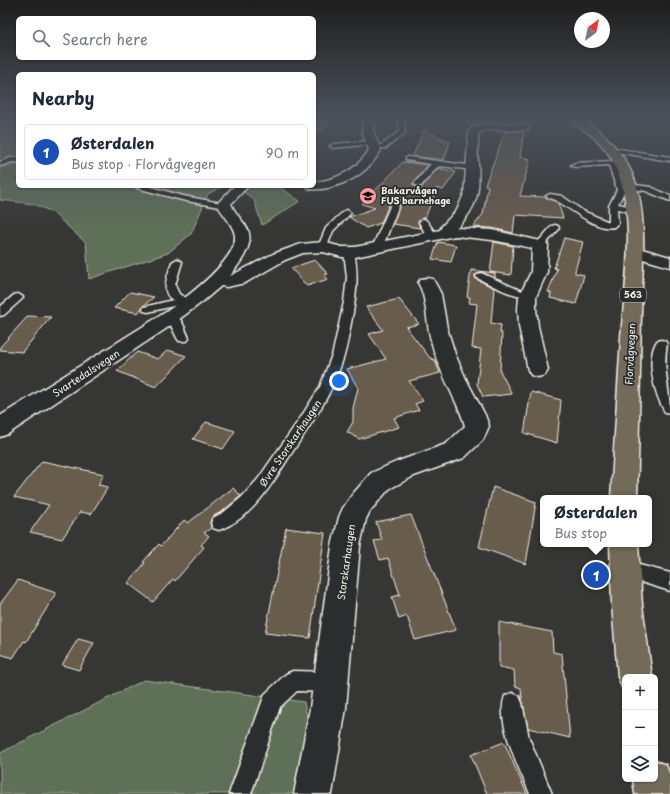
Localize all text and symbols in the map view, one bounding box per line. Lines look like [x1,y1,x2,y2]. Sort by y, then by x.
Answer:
north arrow [574,12,610,48]
search box [16,16,316,60]
icon: search [30,27,52,49]
text: Search here [62,27,148,50]
text: Nearby [32,85,94,111]
text: Østerdalen [71,131,154,154]
text: 1 [43,143,49,162]
text: 90 m [266,143,299,162]
text: Bus stop · Florvågvegen [71,154,216,173]
place label: Bakarvågen FUS barnehage [381,183,451,207]
school or university icon: Bakarvågen FUS barnehage [358,186,378,206]
road number: 563 [620,288,646,302]
street label: Florvågvegen [620,323,639,385]
street label: Svartedalsvegen [49,345,122,400]
your location [329,371,349,391]
street label: Øvre Storskarhaugen [255,396,324,489]
popup [540,495,652,547]
text: Østerdalen [554,500,638,523]
street label: Storskarhaugen [333,523,358,601]
text: Bus stop [554,523,607,542]
pin: 1 [583,560,609,590]
map controls [622,674,658,782]
button: + [622,674,658,710]
button: − [622,710,658,746]
button: layers [622,746,658,782]

